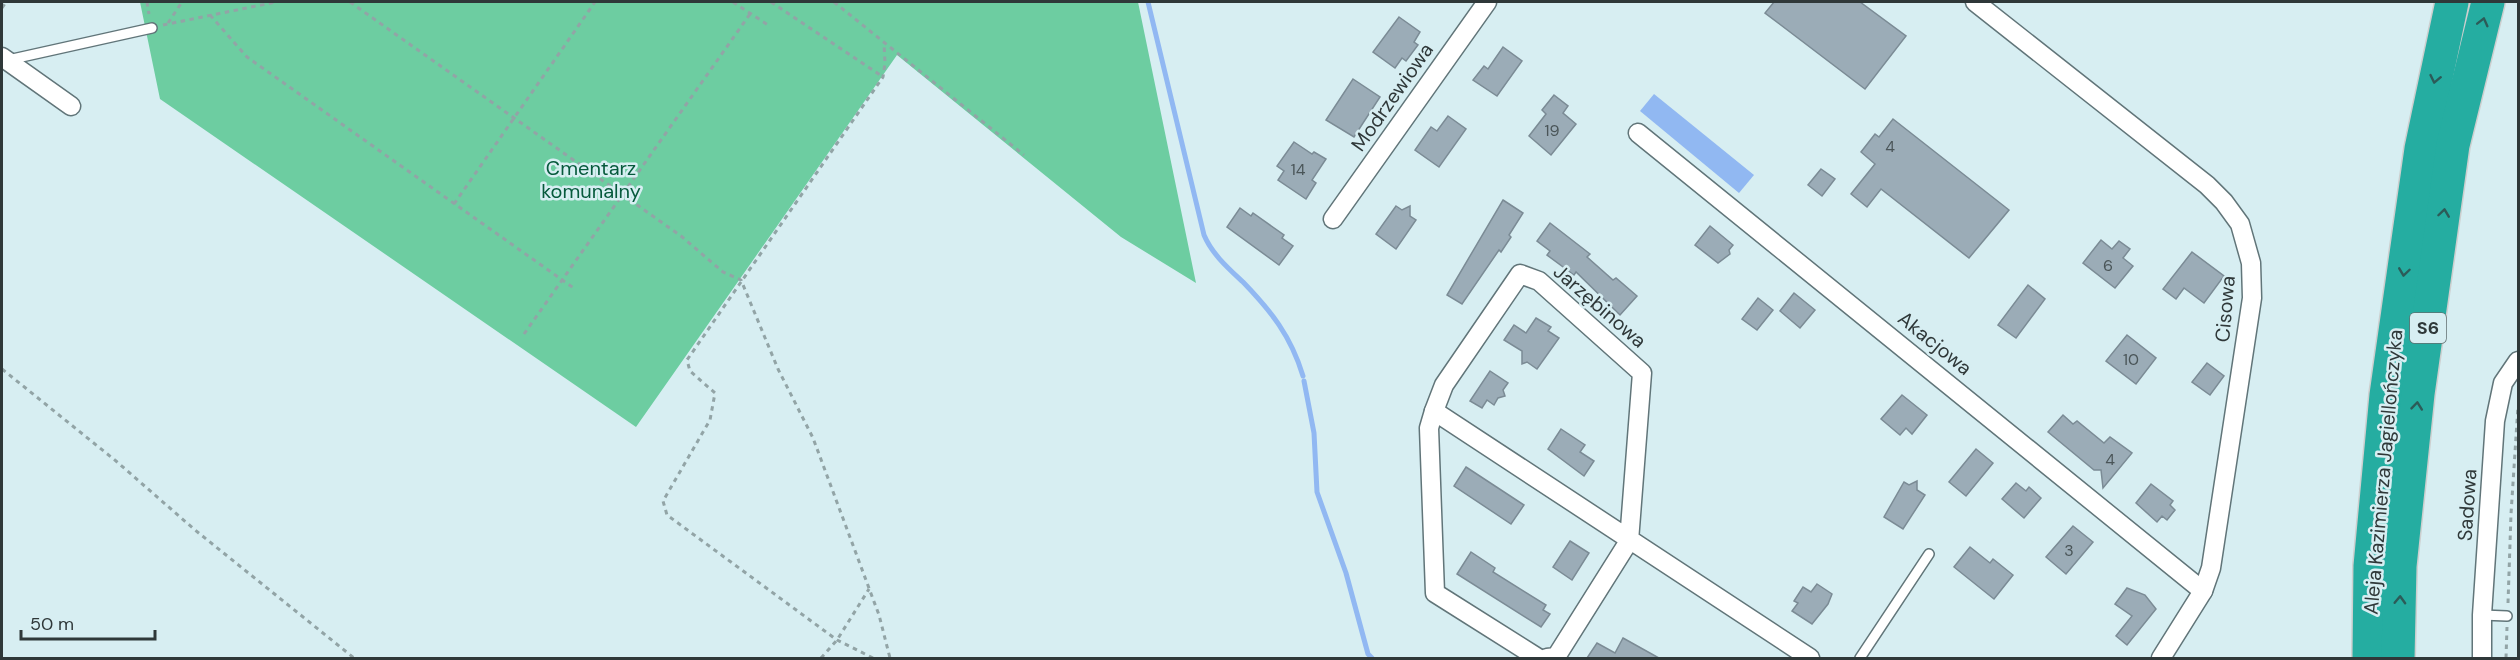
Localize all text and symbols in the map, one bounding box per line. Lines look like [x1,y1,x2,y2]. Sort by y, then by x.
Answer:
one-way arrow [2476,17,2489,27]
street label: Modrzewiowa [1345,38,1439,156]
one-way arrow [2430,74,2443,84]
house number: 19 [1544,120,1560,141]
house number: 4 [1885,136,1895,157]
park label: Cmentarz komunalny [541,155,641,204]
house number: 14 [1291,159,1306,180]
one-way arrow [2437,208,2449,217]
house number: 6 [2103,255,2113,276]
street label: Jarzębinowa [1548,259,1652,353]
one-way arrow [2398,267,2410,276]
street label: Cisowa [2209,275,2241,343]
street label: Akacjowa [1893,305,1977,381]
road number: S6 [2410,313,2446,343]
street label: Aleja Kazimierza Jagiellończyka [2358,328,2408,616]
house number: 10 [2123,349,2139,370]
one-way arrow [2410,401,2423,410]
house number: 4 [2105,449,2115,470]
street label: Sadowa [2452,468,2482,542]
house number: 3 [2064,540,2074,561]
one-way arrow [2393,596,2406,605]
scale bar [21,603,154,641]
text: 50 m [30,612,74,636]

